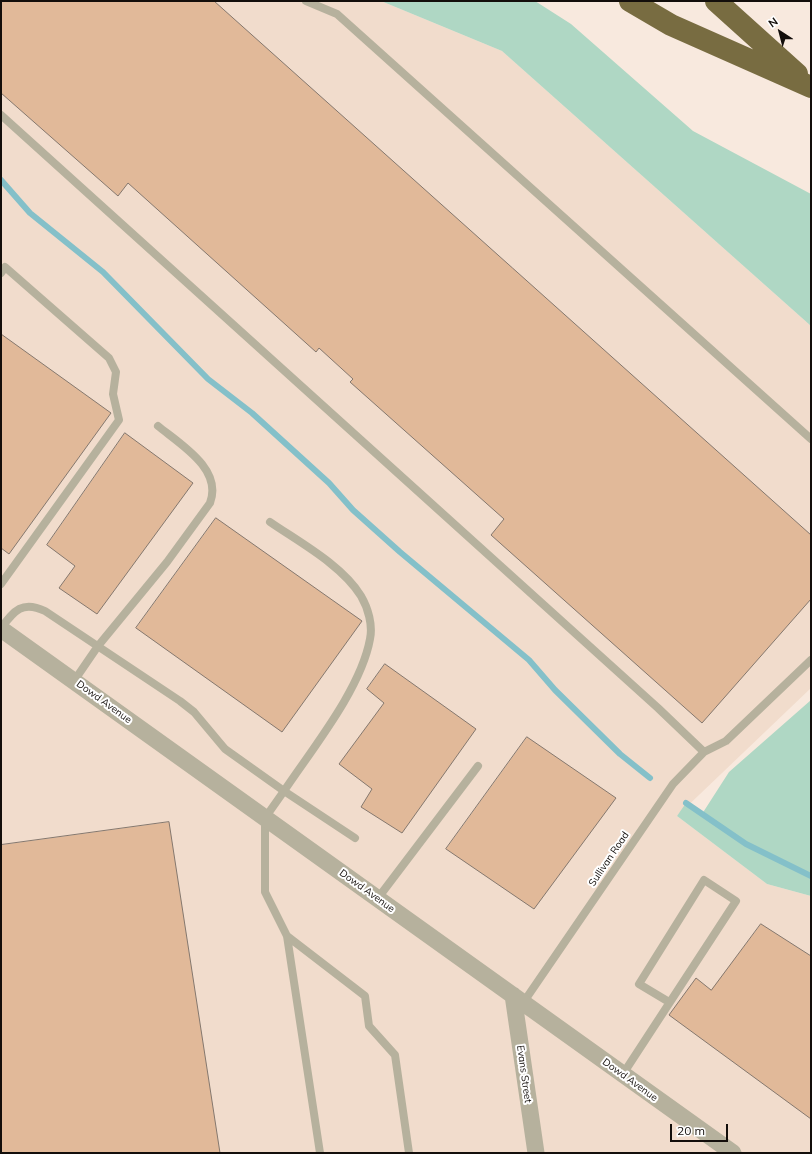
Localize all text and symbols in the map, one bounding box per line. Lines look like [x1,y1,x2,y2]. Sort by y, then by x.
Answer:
north arrow [760,12,800,52]
text: N [765,14,780,30]
street label: Dowd Avenue [74,678,134,726]
street label: Sullivan Road [586,829,632,889]
street label: Dowd Avenue [337,867,397,915]
street label: Evans Street [514,1044,534,1104]
street label: Dowd Avenue [600,1056,660,1104]
scale bar [672,1116,730,1142]
text: 20 m [677,1123,705,1138]

